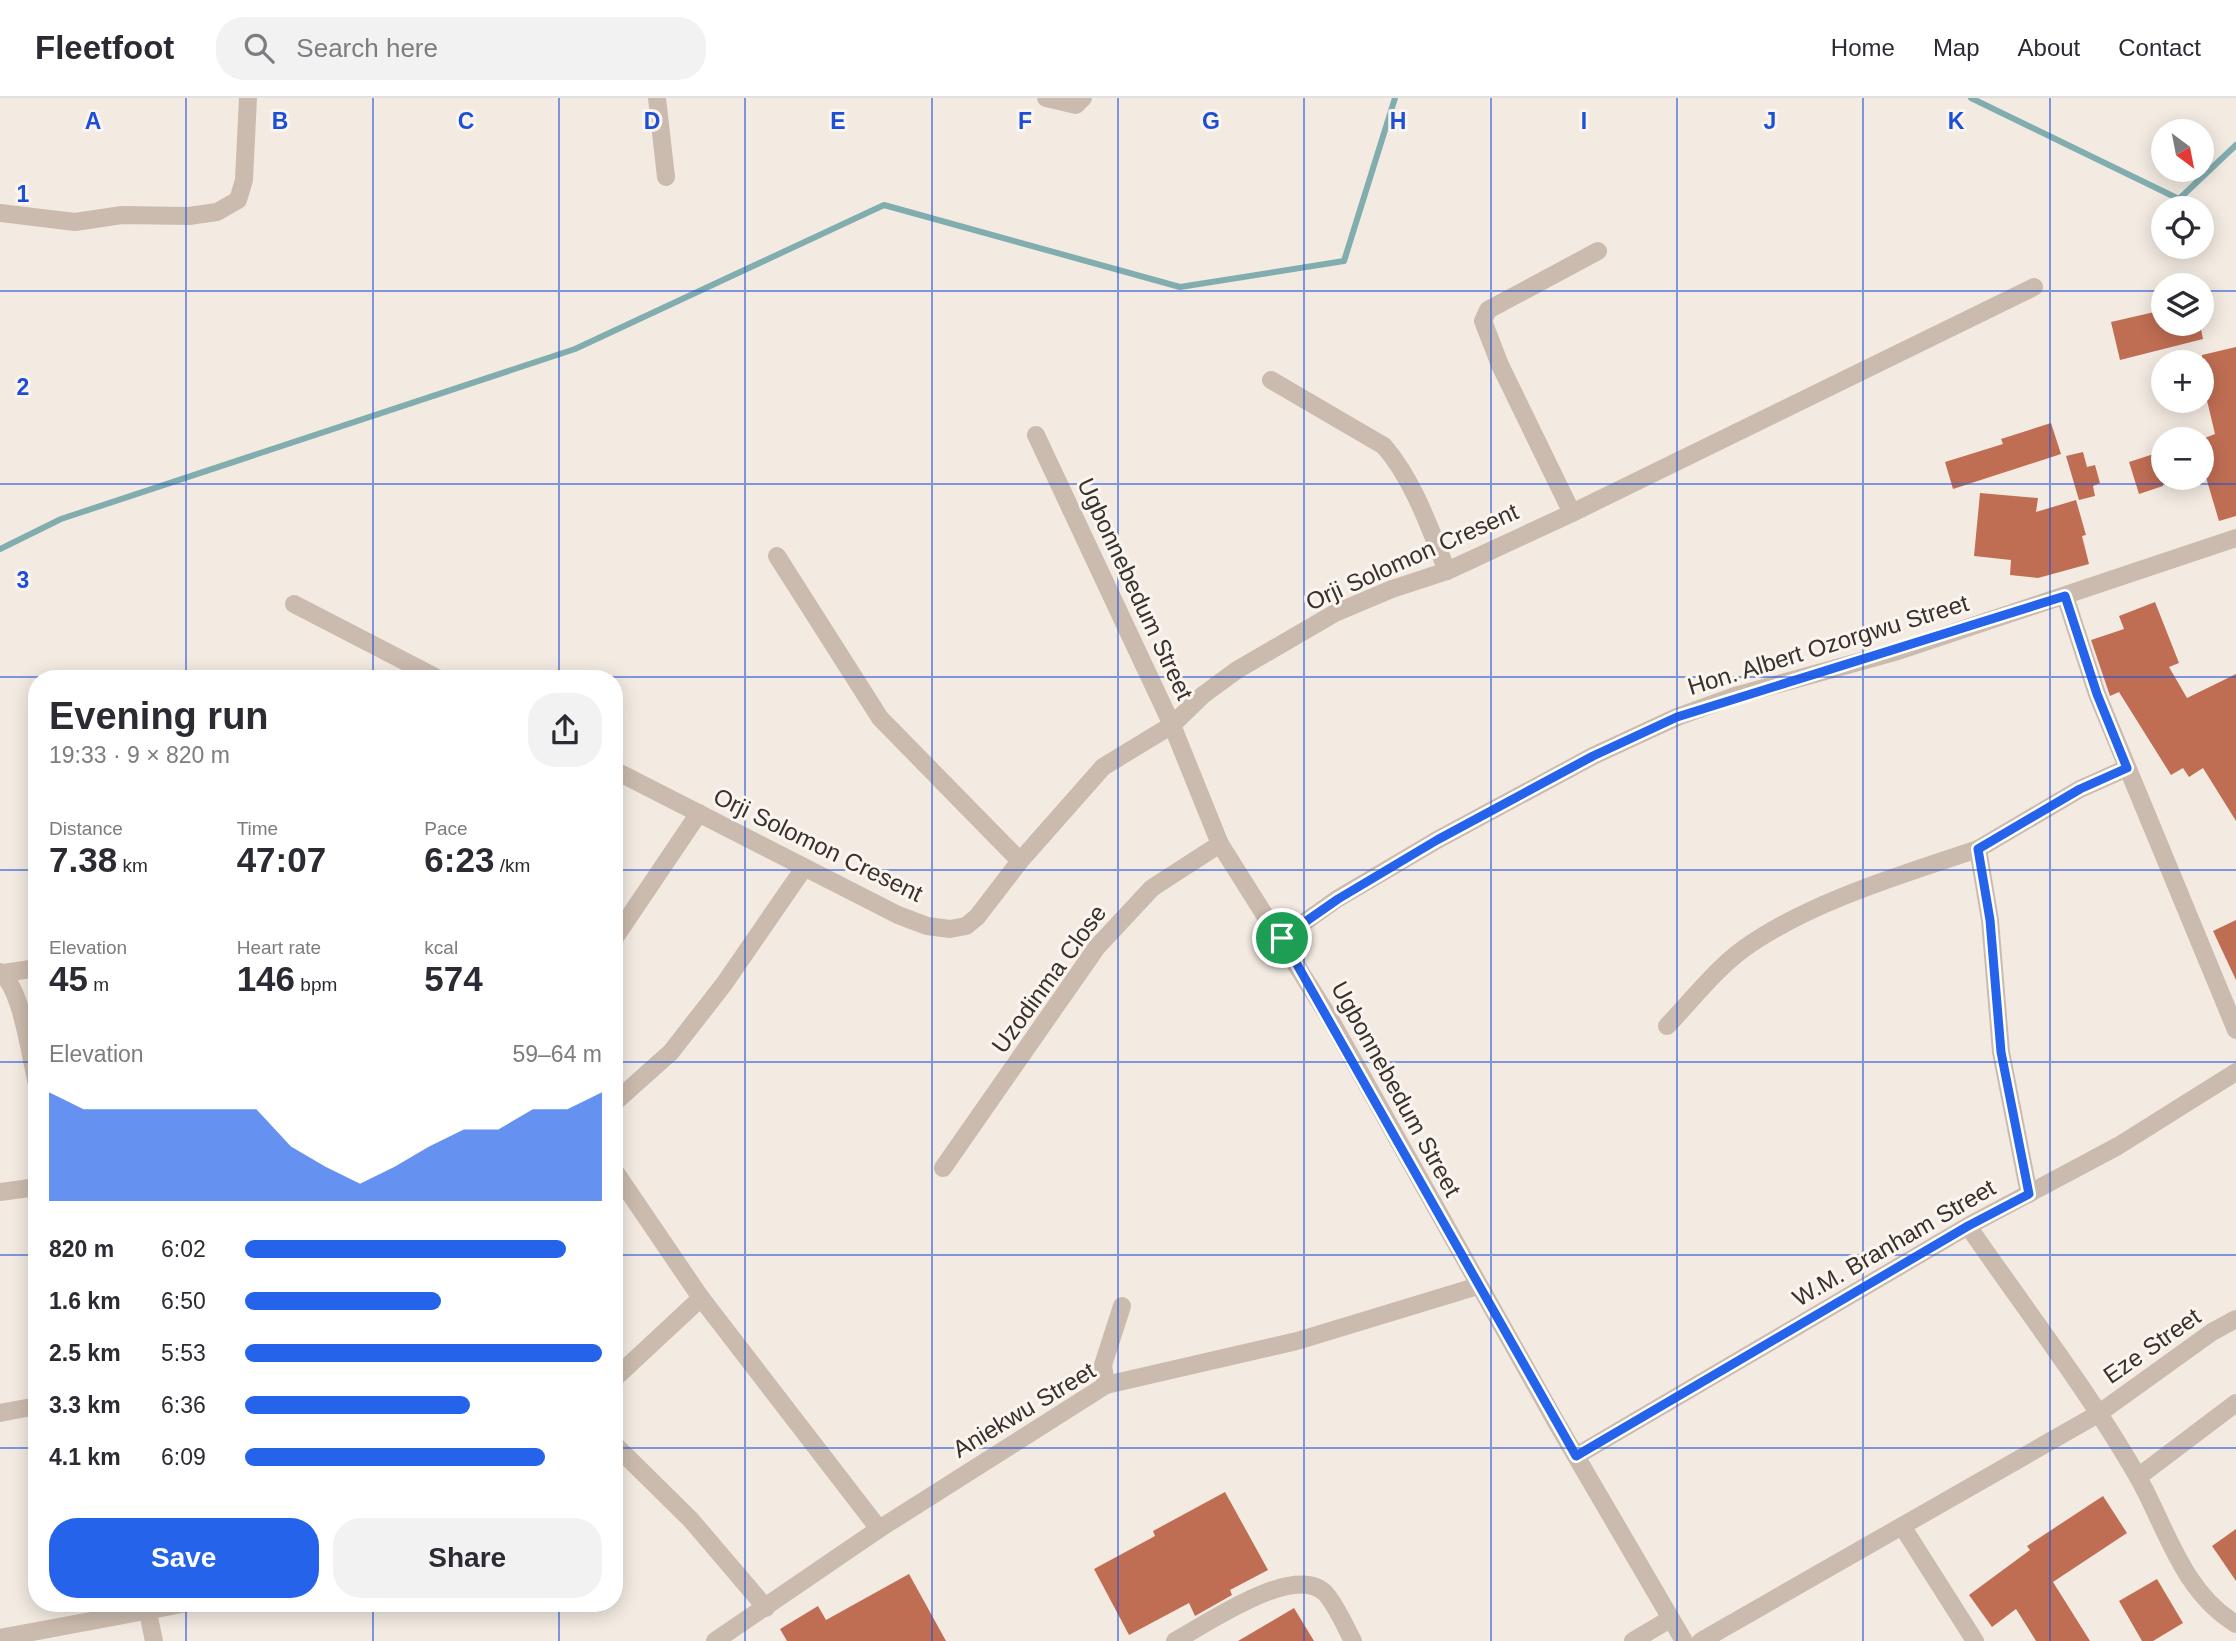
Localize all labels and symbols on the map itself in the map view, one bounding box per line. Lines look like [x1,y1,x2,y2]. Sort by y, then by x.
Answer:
text: A [85,108,101,134]
text: B [272,108,288,134]
text: C [458,108,474,134]
text: D [644,108,660,134]
text: E [830,108,846,134]
text: F [1018,108,1032,134]
text: G [1202,108,1220,134]
text: H [1390,108,1406,134]
text: I [1581,108,1587,134]
text: J [1764,108,1776,134]
text: K [1948,108,1965,134]
north arrow [2151,119,2214,182]
text: 1 [17,181,30,207]
text: 2 [17,374,29,400]
street label: Ugbonnebedum Street [1072,474,1199,704]
street label: Orji Solomon Cresent [1302,497,1522,616]
text: 3 [17,567,29,593]
street label: Hon. Albert Ozorgwu Street [1684,589,1972,700]
street label: Orji Solomon Cresent [709,782,928,907]
street label: Uzodinma Close [986,900,1111,1058]
pin [1252,908,1312,968]
street label: Ugbonnebedum Street [1326,977,1467,1201]
street label: W.M. Branham Street [1788,1173,2000,1312]
street label: Eze Street [2098,1302,2206,1389]
street label: Aniekwu Street [948,1356,1100,1463]

